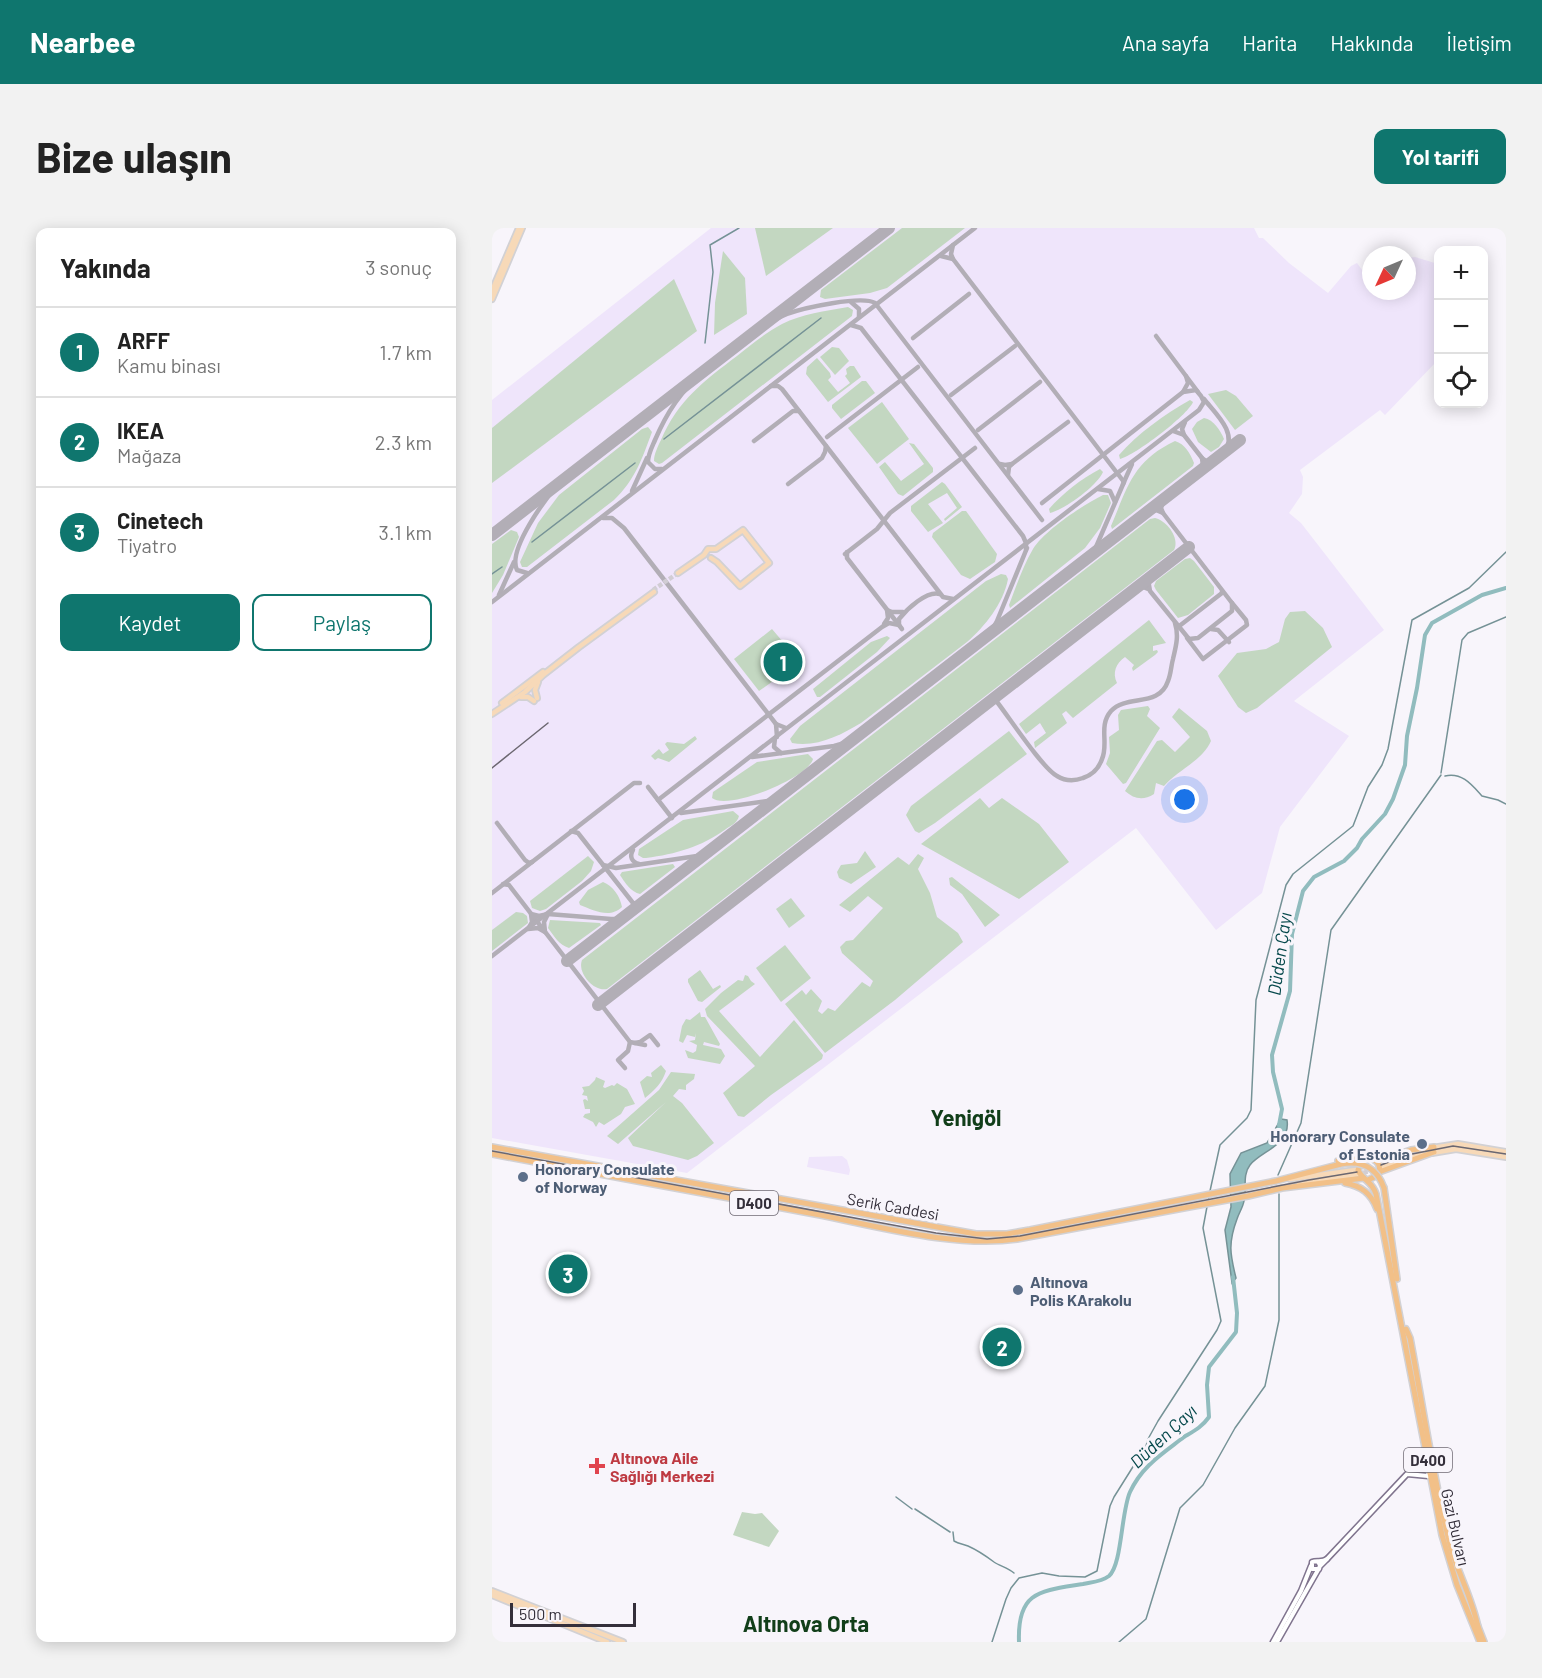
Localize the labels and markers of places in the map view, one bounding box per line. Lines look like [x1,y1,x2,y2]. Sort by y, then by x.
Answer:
pin: 1 [764,640,802,684]
place label: Honorary Consulate of Estonia [1270,1126,1410,1163]
marker: Honorary Consulate of Estonia [1415,1137,1429,1151]
place label: Honorary Consulate of Norway [535,1159,675,1196]
marker: Honorary Consulate of Norway [516,1170,530,1184]
pin: 3 [548,1252,588,1296]
place label: Altınova Polis KArakolu [1030,1272,1132,1309]
marker: Altınova Polis KArakolu [1011,1283,1025,1297]
pin: 2 [982,1324,1022,1370]
place label: Altınova Aile Sağlığı Merkezi [610,1448,715,1485]
marker: Altınova Aile Sağlığı Merkezi [588,1457,606,1475]

